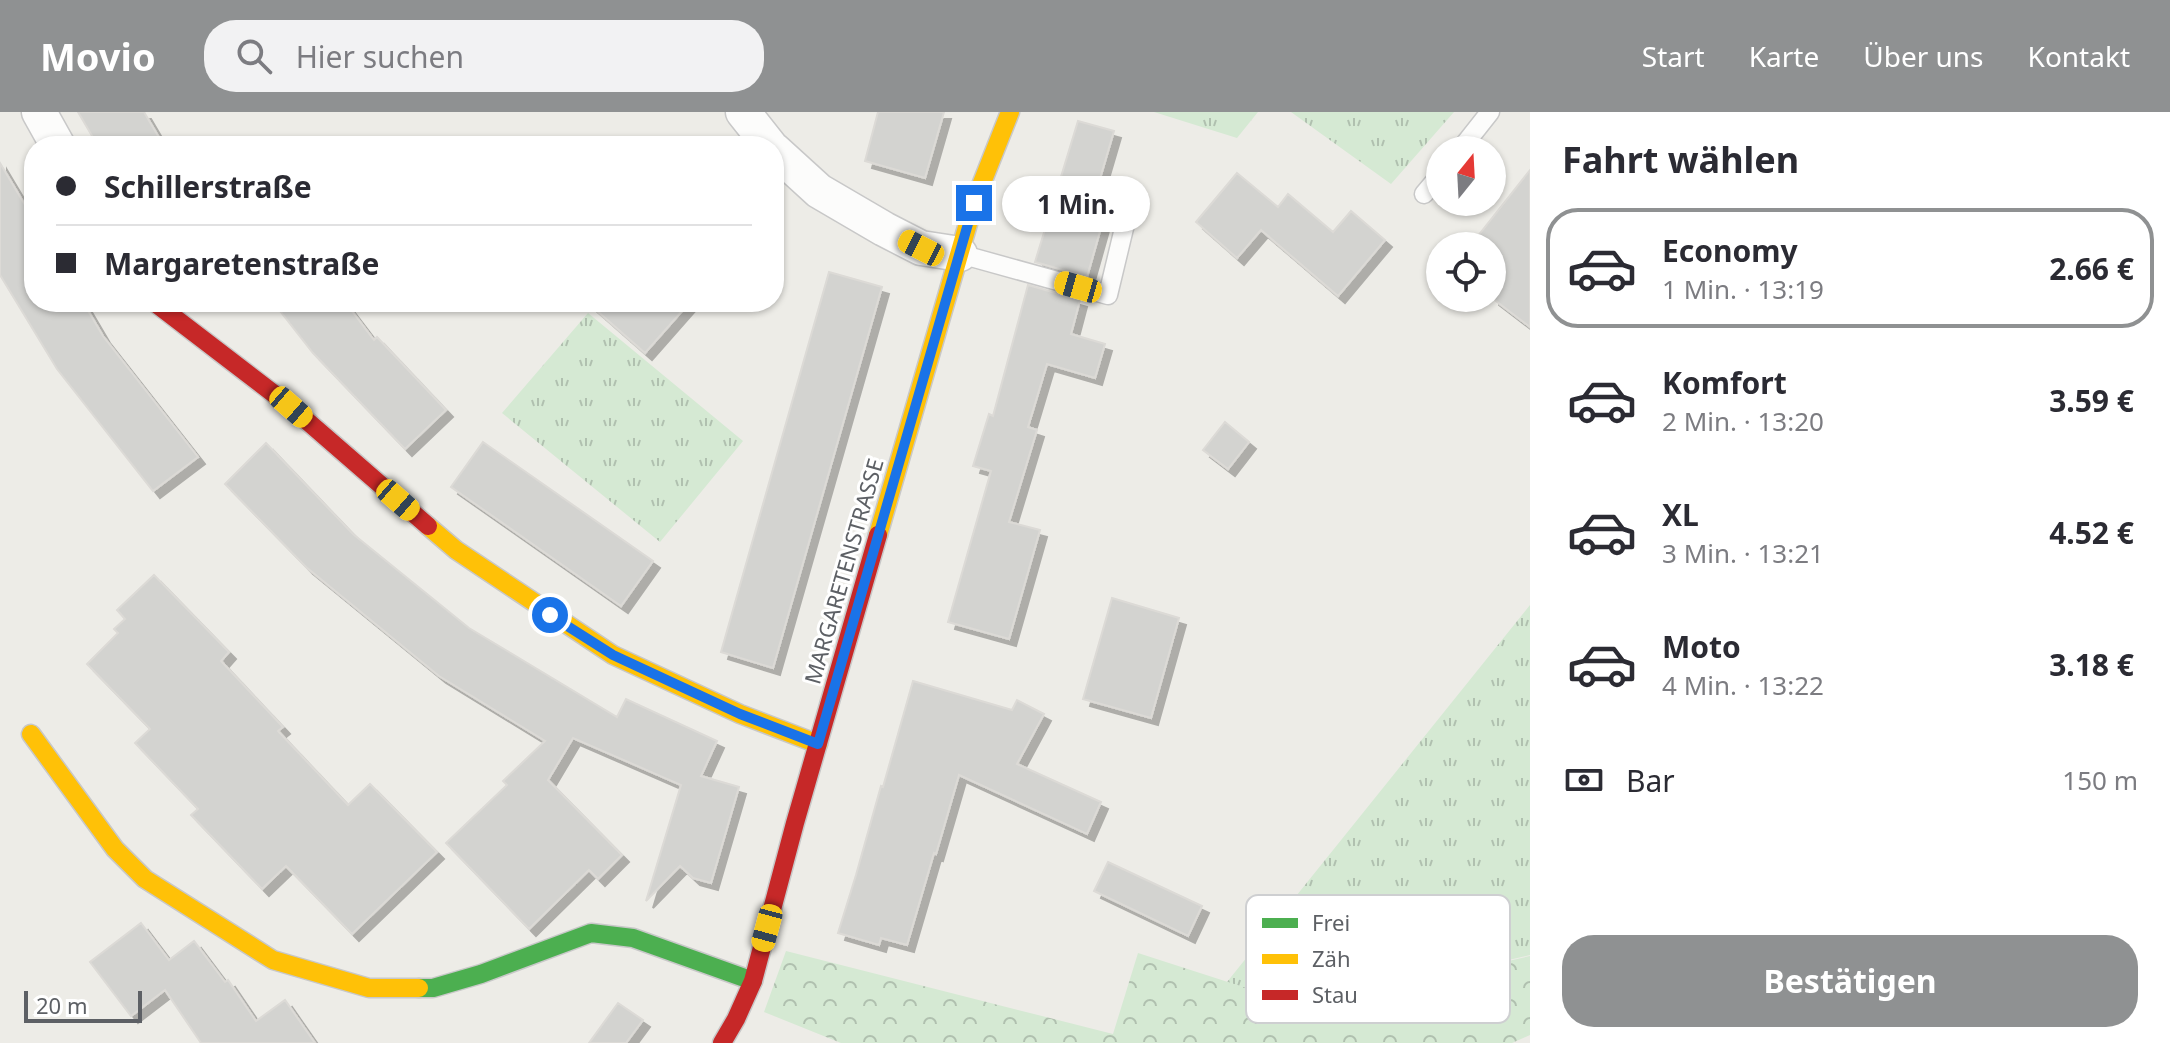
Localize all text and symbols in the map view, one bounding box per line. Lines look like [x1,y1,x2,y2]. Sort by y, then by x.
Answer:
search box [204,20,764,92]
text: Movio [40,30,156,82]
icon: search [232,34,276,78]
text: Hier suchen [296,36,464,77]
text: Start [1642,37,1705,75]
text: Karte [1749,37,1819,75]
text: Über uns [1863,37,1984,75]
text: Kontakt [2028,37,2130,75]
text: Fahrt wählen [1562,135,1799,184]
north arrow [1426,136,1506,216]
map controls [1426,136,1506,312]
text: Schillerstraße [104,166,312,207]
callout: 1 Min. [1002,175,1150,231]
route end [956,185,992,221]
text: 1 Min. [1037,186,1115,222]
car [894,226,948,270]
text: Economy [1662,230,1798,271]
button: locate [1426,232,1506,312]
icon: car [1566,232,1638,304]
text: Margaretenstraße [104,243,379,284]
text: 2.66 € [2049,248,2134,289]
car [1052,269,1104,305]
text: 1 Min. · 13:19 [1662,271,1824,307]
text: Komfort [1662,362,1787,403]
icon: car [1566,364,1638,436]
text: 3.59 € [2049,380,2134,421]
car [265,382,317,432]
text: 2 Min. · 13:20 [1662,403,1824,439]
street label: MARGARETENSTRASSE [796,455,890,687]
car [372,475,424,525]
text: XL [1662,494,1699,535]
icon: car [1566,496,1638,568]
text: 4.52 € [2049,512,2134,553]
text: 3 Min. · 13:21 [1662,535,1824,571]
route start [532,597,568,633]
text: Moto [1662,626,1741,667]
icon: car [1566,628,1638,700]
text: 3.18 € [2049,644,2134,685]
text: 4 Min. · 13:22 [1662,667,1824,703]
icon: cash [1562,758,1606,802]
text: Bar [1626,760,1675,801]
text: 150 m [2062,762,2138,798]
legend [1246,895,1510,1023]
car [749,902,785,954]
text: Frei [1312,907,1350,937]
button: Bestätigen [1562,935,2138,1027]
text: Zäh [1312,943,1351,973]
text: Stau [1312,979,1358,1009]
scale bar [24,987,142,1023]
text: 20 m [36,990,87,1020]

